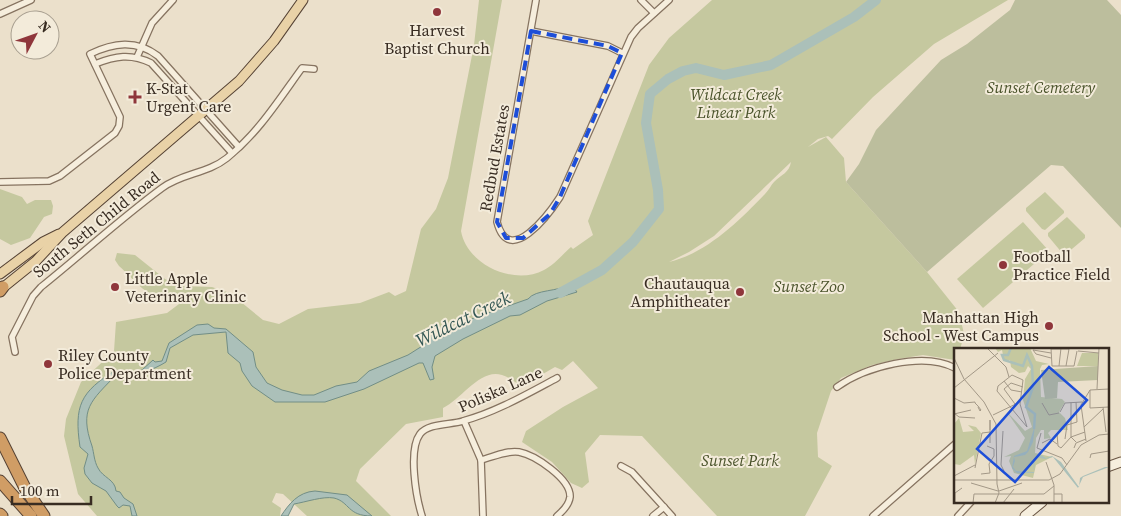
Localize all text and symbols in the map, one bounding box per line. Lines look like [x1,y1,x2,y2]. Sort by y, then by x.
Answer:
marker: Harvest Baptist Church [431,6,443,18]
north arrow [10,10,60,60]
text: N [34,16,56,37]
place label: Harvest Baptist Church [384,19,490,59]
park label: Sunset Cemetery [987,76,1096,98]
place label: K-Stat Urgent Care [146,77,232,117]
park label: Wildcat Creek Linear Park [690,83,782,123]
marker: K-Stat Urgent Care [128,90,142,104]
street label: Redbud Estates [474,102,514,213]
street label: South Seth Child Road [28,166,164,282]
place label: Football Practice Field [1013,245,1110,285]
marker: Football Practice Field [997,259,1009,271]
place label: Little Apple Veterinary Clinic [125,267,246,307]
place label: Chautauqua Amphitheater [631,272,731,312]
park label: Sunset Zoo [773,275,845,297]
marker: Little Apple Veterinary Clinic [109,281,121,293]
water label: Wildcat Creek [411,285,515,352]
marker: Chautauqua Amphitheater [734,286,746,298]
place label: Manhattan High School - West Campus [883,306,1039,346]
marker: Manhattan High School - West Campus [1043,320,1055,332]
place label: Riley County Police Department [58,344,192,384]
inset map [954,348,1108,504]
marker: Riley County Police Department [42,358,54,370]
street label: Poliska Lane [454,361,546,417]
park label: Sunset Park [701,449,779,471]
scale bar [12,474,91,506]
text: 100 m [20,480,60,501]

